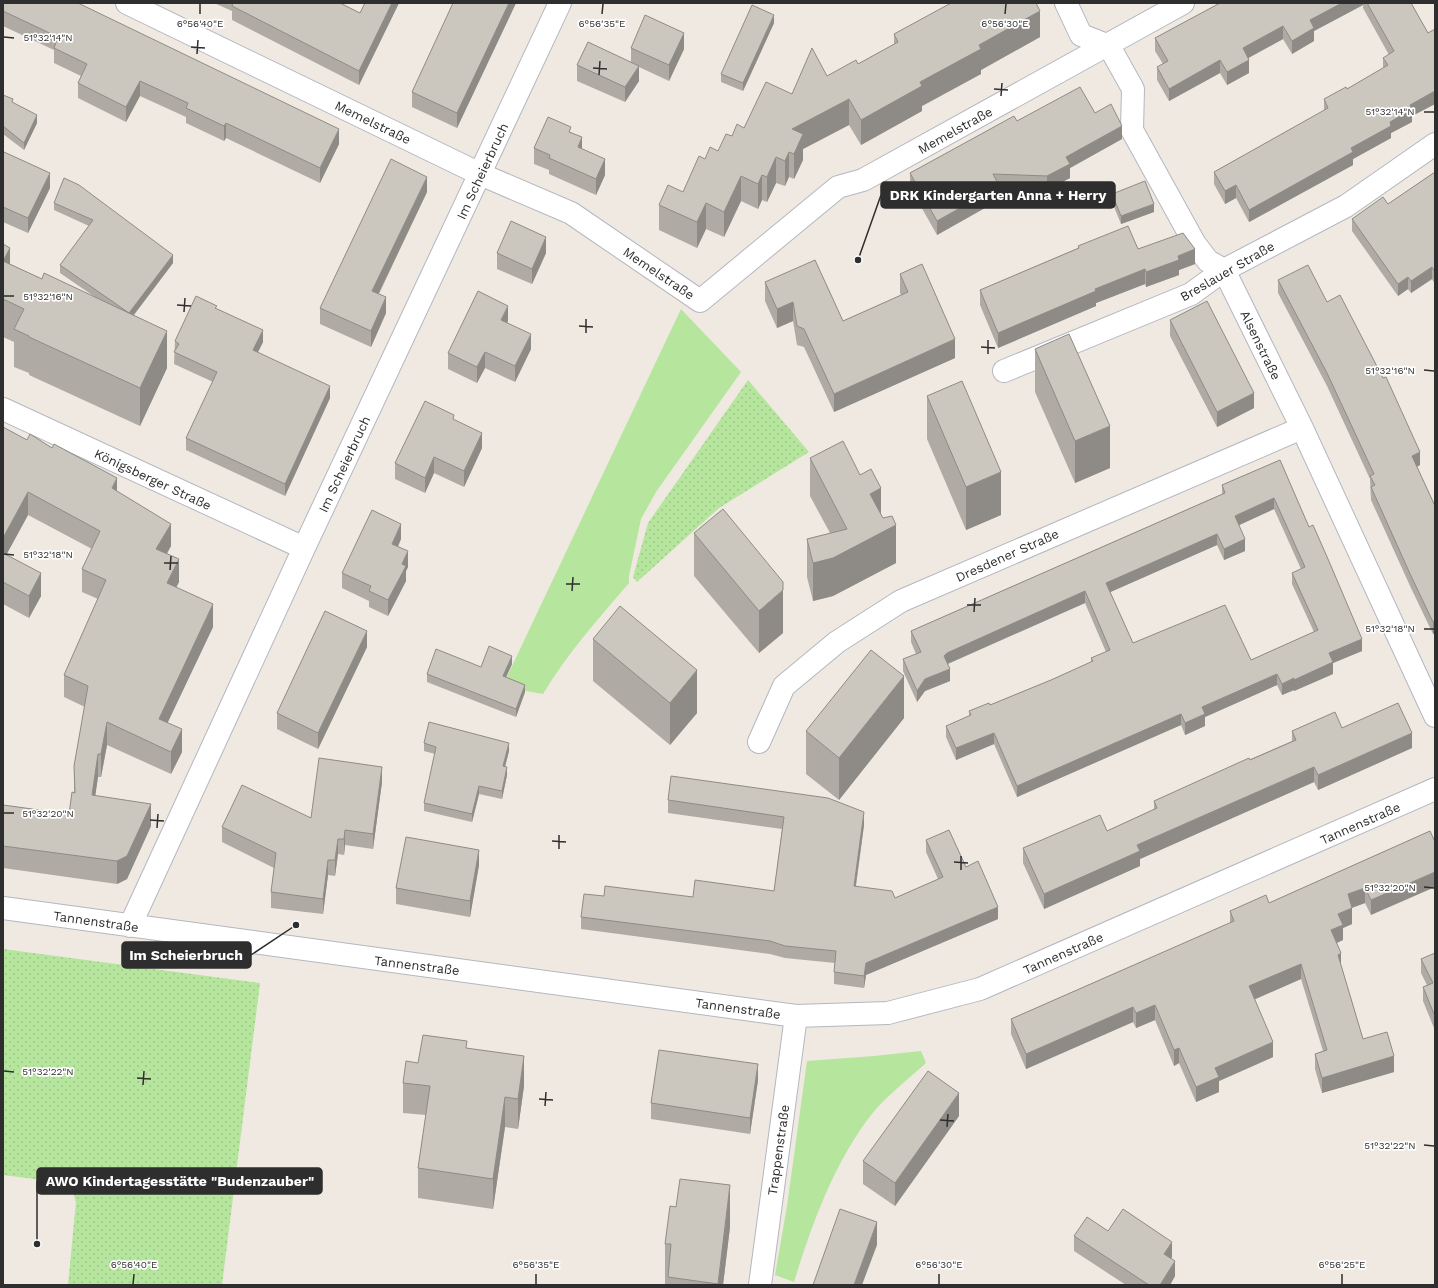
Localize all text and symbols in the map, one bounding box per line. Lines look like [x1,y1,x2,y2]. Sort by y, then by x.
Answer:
text: 6°56'40"E [177,18,223,29]
text: 6°56'35"E [579,18,625,29]
text: 6°56'30"E [981,18,1029,29]
text: 51°32'14"N [23,32,73,43]
street label: Memelstraße [332,98,413,147]
street label: Memelstraße [915,104,995,157]
text: 51°32'14"N [1365,106,1415,117]
street label: Im Scheierbruch [454,121,511,222]
callout: DRK Kindergarten Anna + Herry [881,182,1115,208]
text: DRK Kindergarten Anna + Herry [890,187,1106,203]
street label: Breslauer Straße [1178,238,1277,304]
street label: Memelstraße [620,244,697,303]
text: 51°32'16"N [23,291,73,302]
street label: Alsenstraße [1237,308,1284,382]
text: 51°32'16"N [1365,365,1415,376]
street label: Im Scheierbruch [316,414,373,515]
street label: Königsberger Straße [92,446,214,513]
street label: Dresdener Straße [953,526,1061,585]
text: 51°32'18"N [23,549,73,560]
text: 51°32'18"N [1365,623,1415,634]
street label: Tannenstraße [1318,799,1402,848]
text: 51°32'20"N [22,808,74,819]
text: 51°32'20"N [1364,882,1416,893]
street label: Tannenstraße [52,908,139,935]
street label: Tannenstraße [1021,929,1105,978]
callout: Im Scheierbruch [122,942,251,968]
text: Im Scheierbruch [129,947,243,963]
street label: Tannenstraße [373,953,460,978]
street label: Tannenstraße [694,995,781,1022]
text: 51°32'22"N [22,1066,74,1077]
street label: Trappenstraße [765,1104,792,1196]
text: 51°32'22"N [1364,1140,1416,1151]
callout: AWO Kindertagesstätte "Budenzauber" [37,1168,322,1194]
text: AWO Kindertagesstätte "Budenzauber" [46,1173,314,1189]
text: 6°56'40"E [111,1259,157,1270]
text: 6°56'35"E [513,1259,559,1270]
text: 6°56'30"E [915,1259,963,1270]
text: 6°56'25"E [1319,1259,1365,1270]

